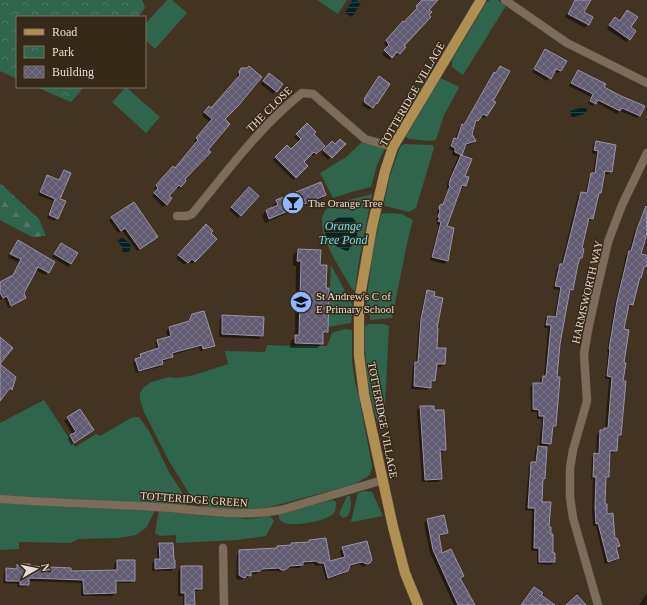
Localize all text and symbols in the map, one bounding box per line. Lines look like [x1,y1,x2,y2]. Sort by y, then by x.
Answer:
legend [16,16,146,88]
text: Road [52,25,77,39]
street label: TOTTERIDGE VILLAGE [377,39,447,148]
text: Park [52,45,74,59]
text: Building [52,65,94,79]
street label: THE CLOSE [244,84,294,134]
bar icon: The Orange Tree [280,190,306,216]
place label: The Orange Tree [308,197,383,209]
water label: Orange Tree Pond [318,219,369,247]
street label: HARMSWORTH WAY [569,239,605,345]
school or university icon: St Andrew's C of E Primary School [288,289,314,315]
place label: St Andrew's C of E Primary School [316,290,394,315]
street label: TOTTERIDGE VILLAGE [366,361,400,480]
street label: TOTTERIDGE GREEN [140,489,248,509]
north arrow [16,549,56,589]
text: N [39,563,52,572]

